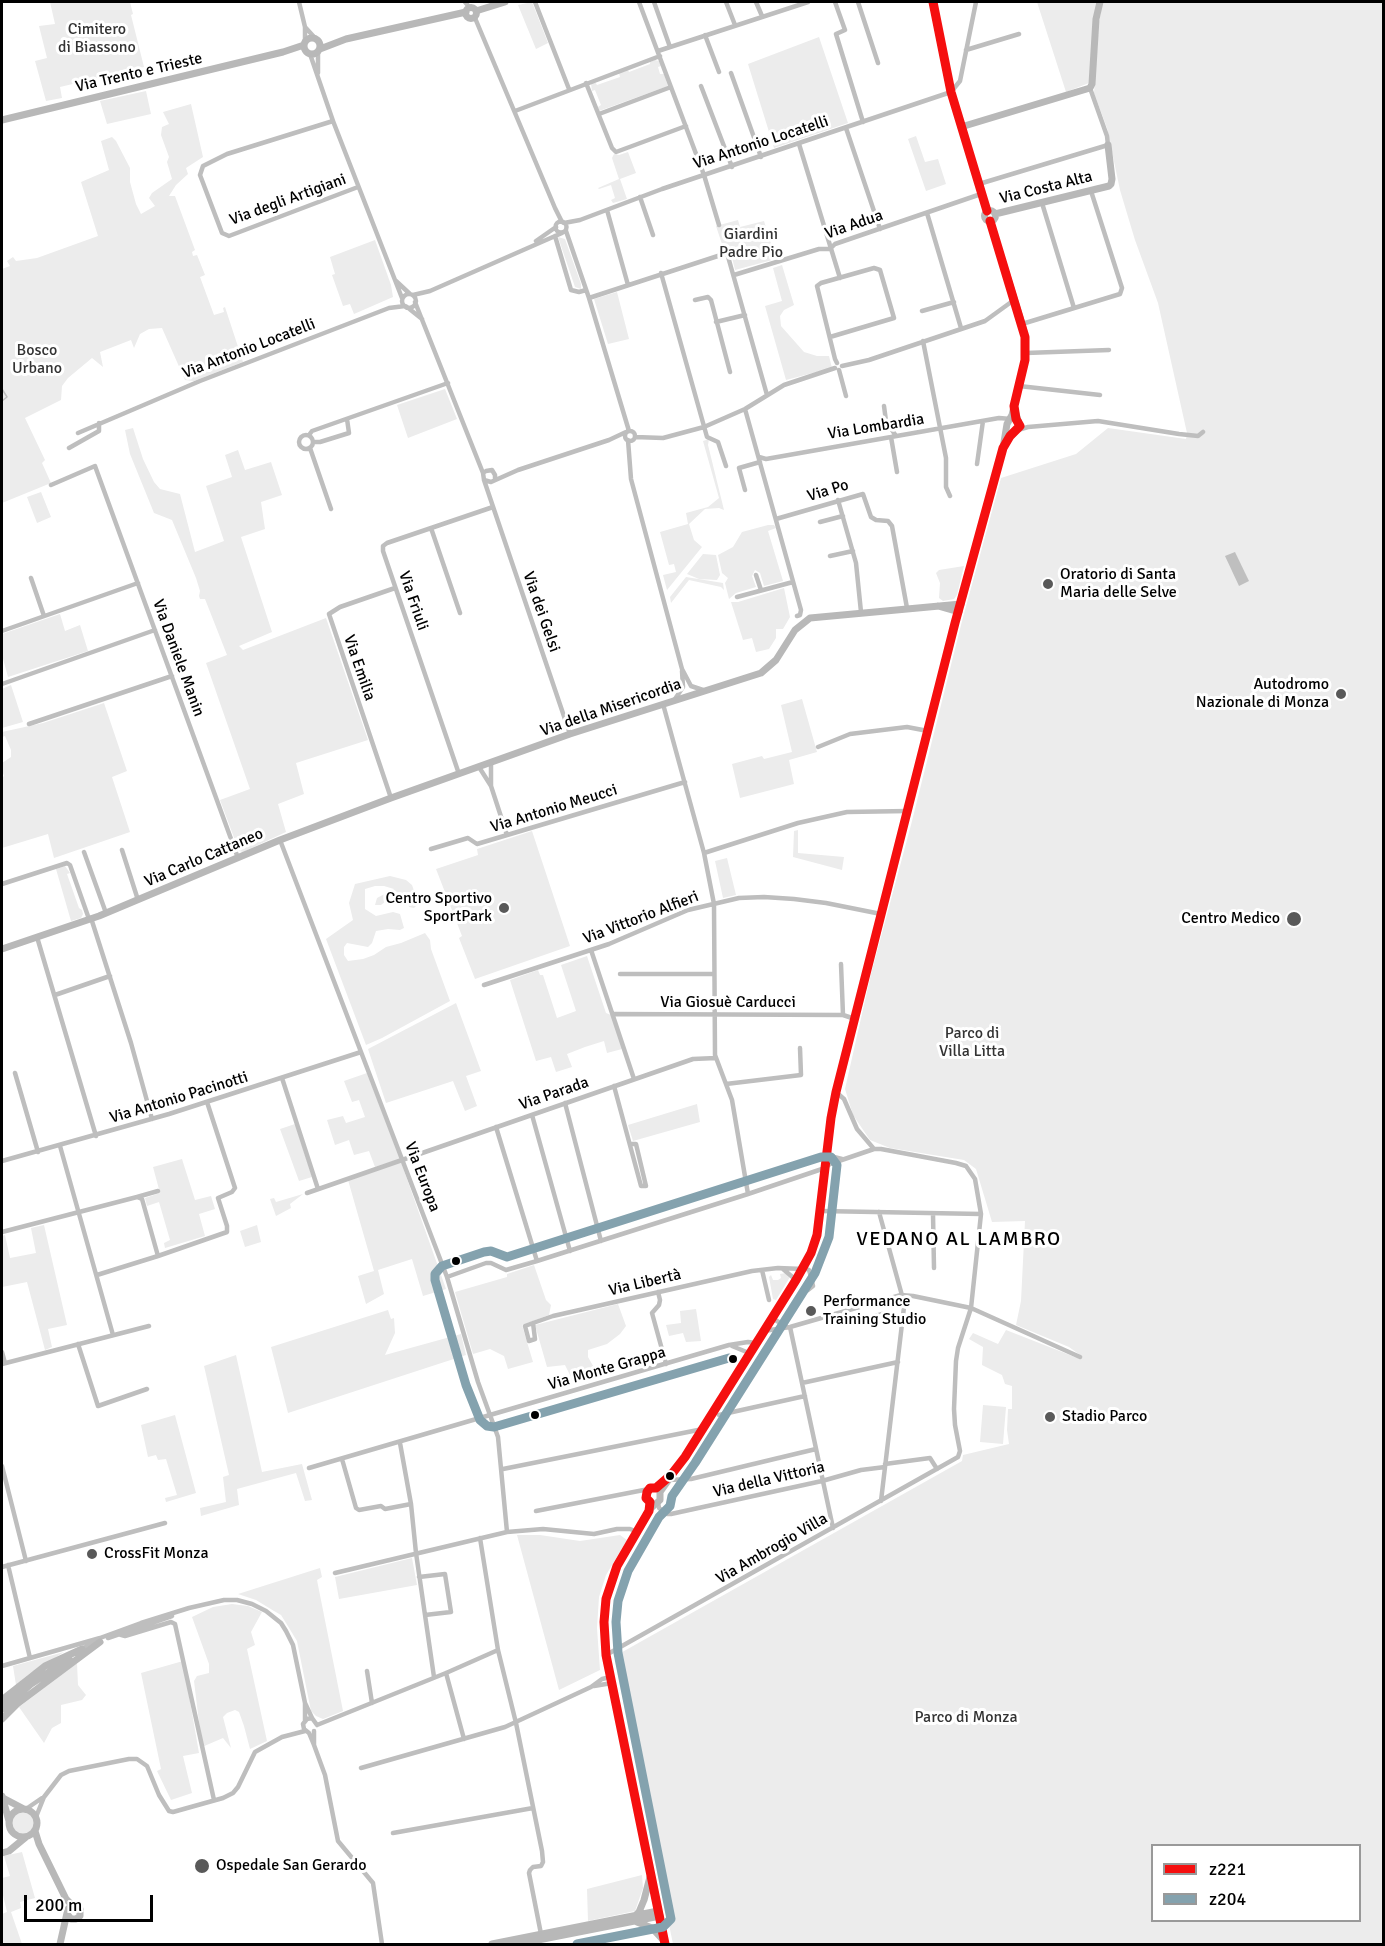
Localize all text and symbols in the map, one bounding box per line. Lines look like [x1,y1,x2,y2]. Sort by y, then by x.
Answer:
park label: Cimitero di Biassono [58,20,136,58]
street label: Via Trento e Trieste [74,49,204,97]
street label: Via Antonio Locatelli [691,112,831,174]
street label: Via Costa Alta [998,167,1094,209]
street label: Via degli Artigiani [227,170,349,230]
street label: Via Adua [822,206,886,244]
park label: Giardini Padre Pio [719,225,783,263]
street label: Via Antonio Locatelli [180,315,318,383]
park label: Bosco Urbano [12,341,62,379]
street label: Via Lombardia [826,410,926,444]
street label: Via Po [805,476,851,506]
place label: Oratorio di Santa Maria delle Selve [1060,565,1177,603]
street label: Via Friuli [394,569,432,633]
street label: Via dei Gelsi [518,569,564,655]
marker: Oratorio di Santa Maria delle Selve [1041,577,1055,591]
street label: Via Daniele Manin [148,597,208,719]
street label: Via Emilia [339,633,379,703]
street label: Via della Misericordia [538,675,684,741]
place label: Autodromo Nazionale di Monza [1196,675,1329,713]
marker: Autodromo Nazionale di Monza [1334,687,1348,701]
street label: Via Antonio Meucci [488,781,620,837]
street label: Via Carlo Cattaneo [142,824,266,892]
street label: Via Vittorio Alfieri [580,887,702,949]
place label: Centro Sportivo SportPark [386,889,492,927]
marker: Centro Sportivo SportPark [497,901,511,915]
place label: Centro Medico [1181,909,1280,929]
marker: Centro Medico [1285,910,1303,928]
street label: Via Giosuè Carducci [660,993,796,1013]
park label: Parco di Villa Litta [939,1024,1005,1062]
street label: Via Antonio Pacinotti [107,1068,251,1128]
street label: Via Parada [517,1073,591,1115]
street label: Via Europa [400,1139,444,1215]
district label: VEDANO AL LAMBRO [856,1228,1062,1252]
unlabelled marker [450,1255,462,1267]
street label: Via Libertà [607,1265,683,1301]
place label: Performance Training Studio [823,1292,926,1330]
marker: Performance Training Studio [804,1304,818,1318]
street label: Via Monte Grappa [546,1343,668,1395]
unlabelled marker [727,1353,739,1365]
place label: Stadio Parco [1062,1407,1147,1427]
unlabelled marker [529,1409,541,1421]
marker: Stadio Parco [1043,1410,1057,1424]
street label: Via della Vittoria [711,1458,827,1502]
unlabelled marker [664,1470,676,1482]
street label: Via Ambrogio Villa [713,1509,831,1589]
place label: CrossFit Monza [104,1544,209,1564]
marker: CrossFit Monza [85,1547,99,1561]
park label: Parco di Monza [914,1708,1018,1728]
legend [1151,1844,1361,1922]
place label: Ospedale San Gerardo [216,1856,367,1876]
marker: Ospedale San Gerardo [193,1857,211,1875]
text: z221 [1209,1858,1246,1880]
scale bar [27,1883,156,1921]
text: z204 [1209,1888,1246,1910]
text: 200 m [35,1894,82,1916]

